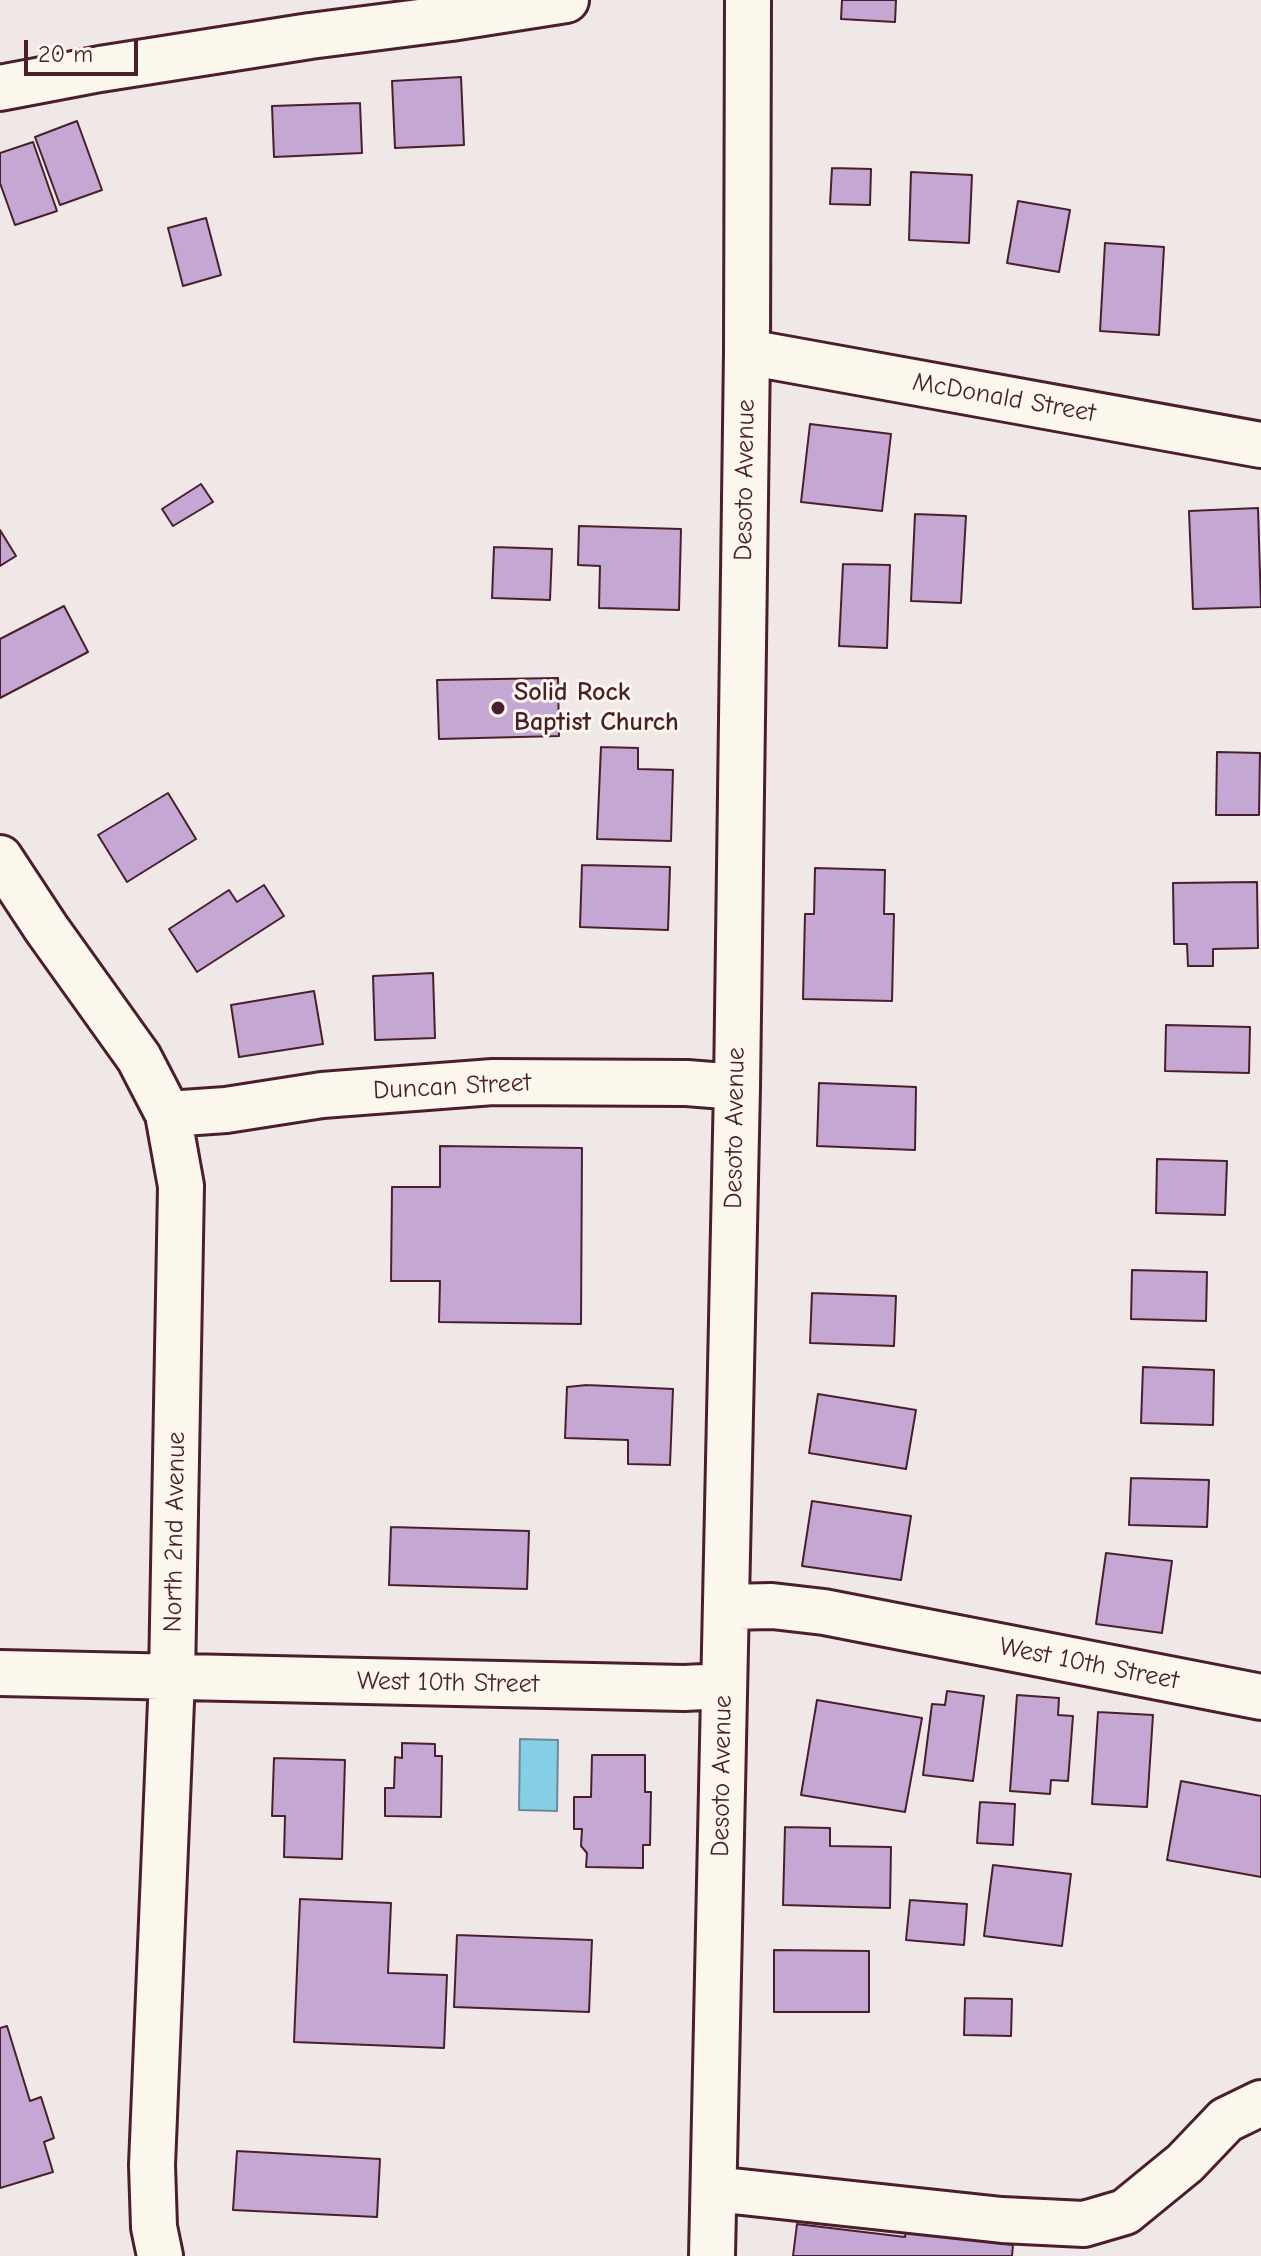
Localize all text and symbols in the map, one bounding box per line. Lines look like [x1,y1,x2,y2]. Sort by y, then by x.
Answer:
scale bar [28,24,142,74]
text: 20 m [38,40,93,68]
street label: McDonald Street [910,367,1098,429]
street label: Desoto Avenue [728,399,762,561]
place label: Solid Rock Baptist Church [514,677,679,738]
marker: Solid Rock Baptist Church [489,699,507,717]
street label: Desoto Avenue [718,1047,752,1209]
street label: Duncan Street [372,1067,532,1107]
street label: North 2nd Avenue [158,1431,192,1633]
street label: West 10th Street [997,1631,1181,1697]
street label: West 10th Street [357,1666,539,1700]
street label: Desoto Avenue [705,1695,739,1857]

